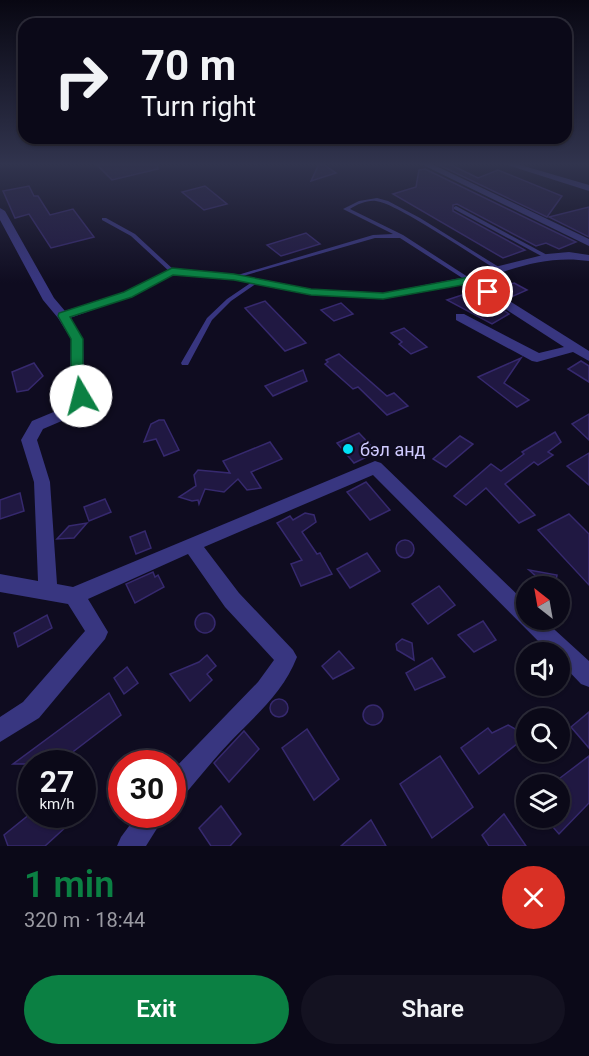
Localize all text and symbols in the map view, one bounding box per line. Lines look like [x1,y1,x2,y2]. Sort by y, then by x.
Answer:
text: 70 m [141,41,236,90]
icon: right [42,42,120,120]
text: Turn right [141,91,256,123]
pin [462,266,513,317]
icon: arrive [471,275,504,308]
position arrow [49,364,113,428]
place label: бэл анд [360,439,426,460]
marker: бэл анд [341,442,355,456]
north arrow [516,576,570,630]
map controls [516,576,570,828]
button: sound [516,642,570,696]
button: search [516,708,570,762]
speed limit sign: 30 [108,750,186,828]
text: 27 [40,764,74,799]
button: layers [516,774,570,828]
text: km/h [39,795,75,813]
text: 1 min [24,864,114,906]
button: close [502,866,565,929]
text: 320 m · 18:44 [24,908,145,932]
button: Exit [24,975,289,1044]
button: Share [301,975,565,1044]

